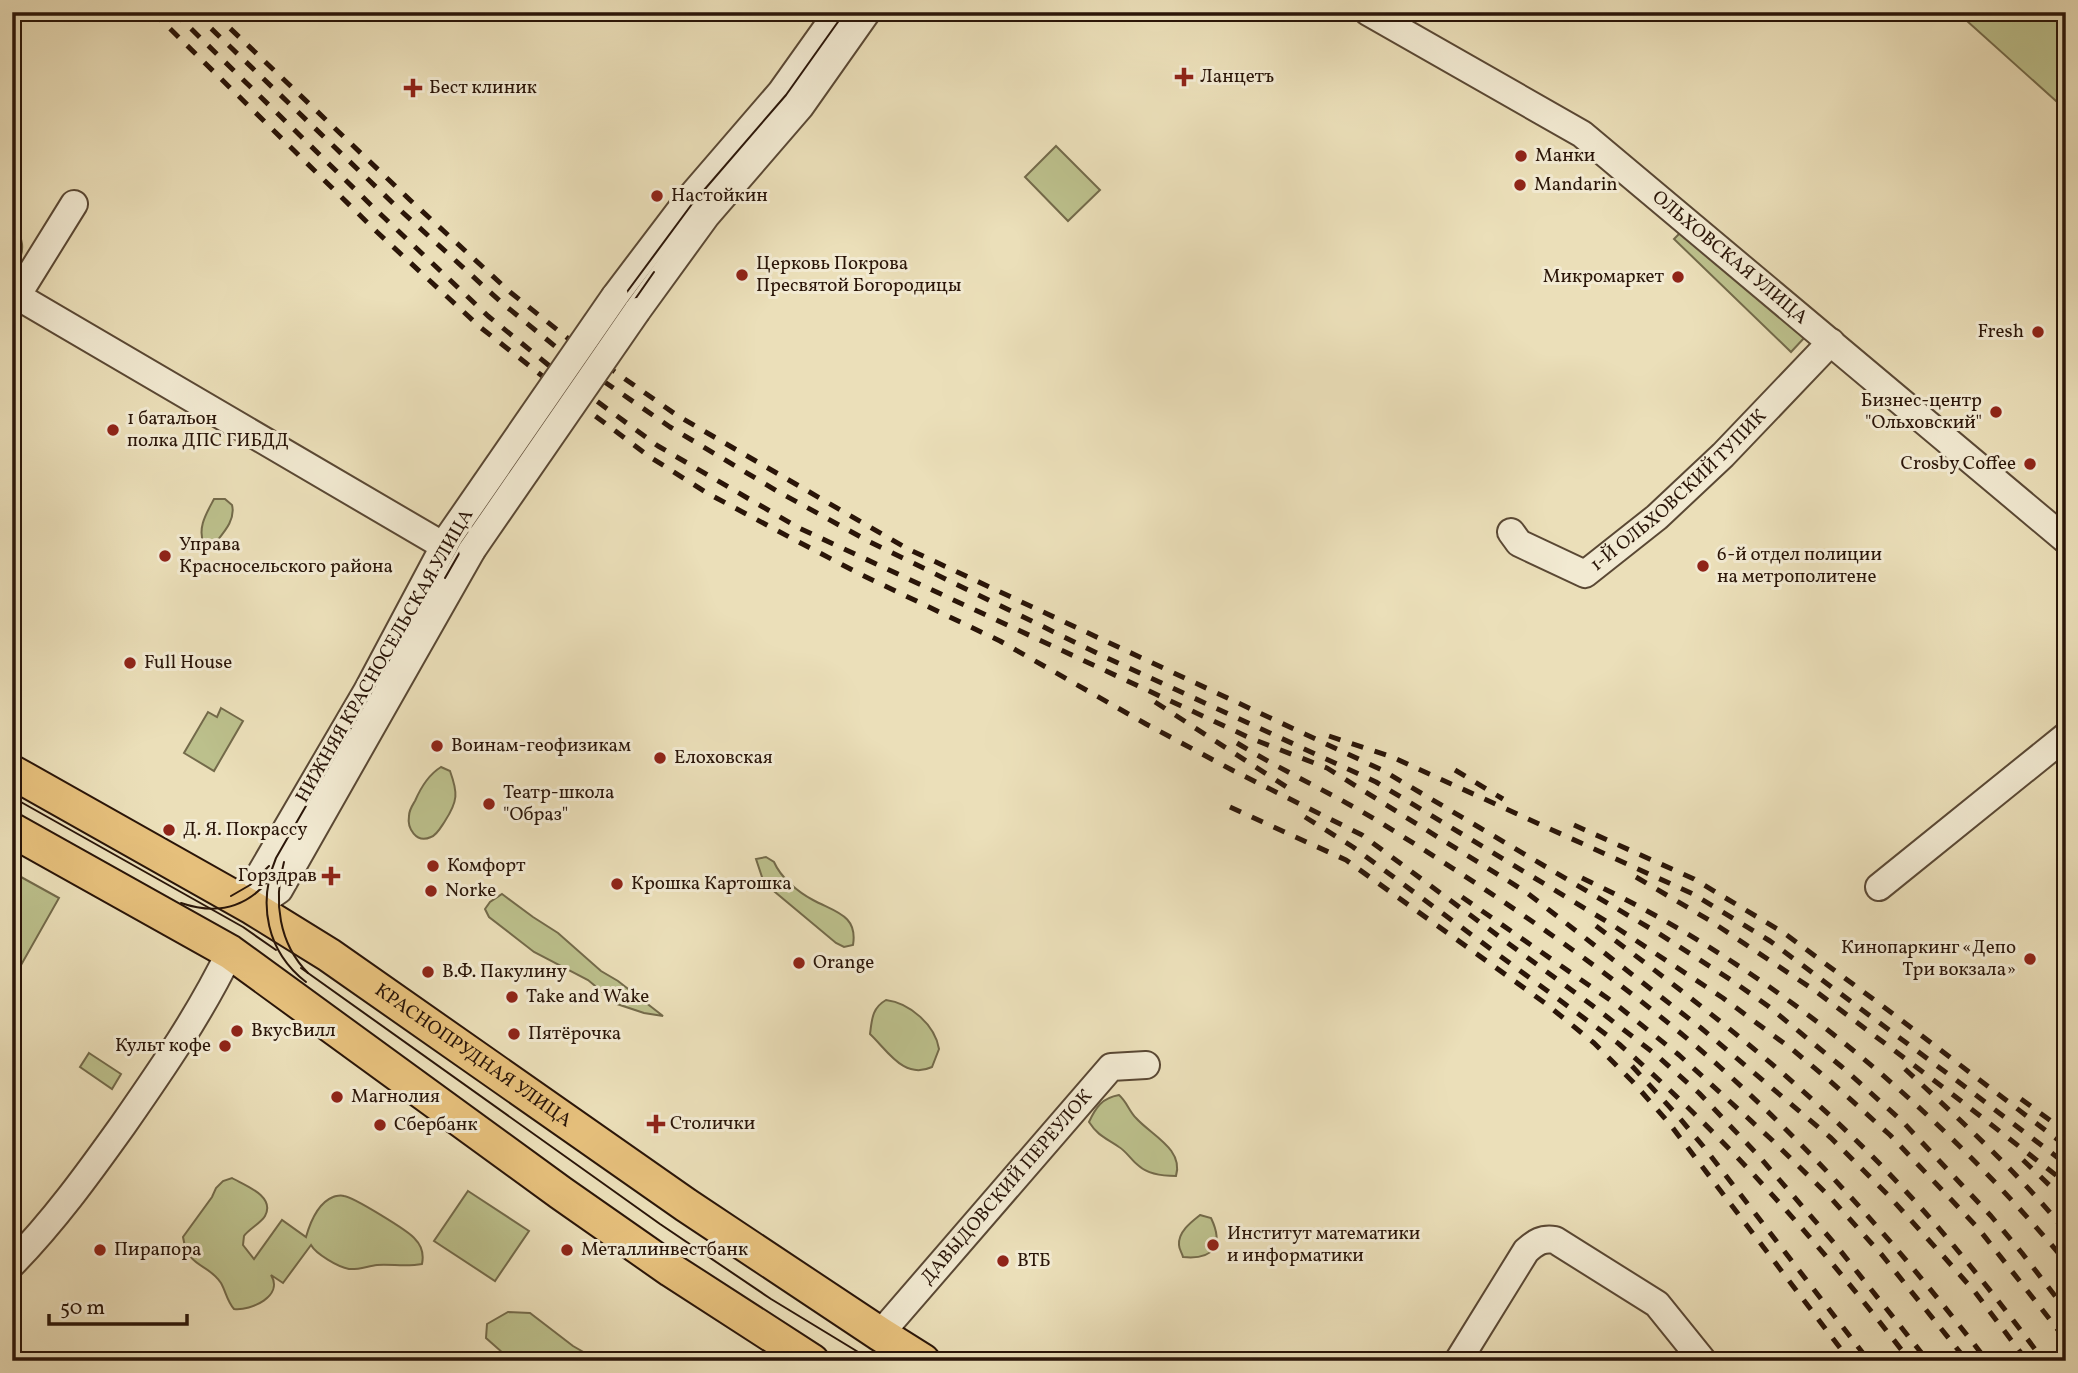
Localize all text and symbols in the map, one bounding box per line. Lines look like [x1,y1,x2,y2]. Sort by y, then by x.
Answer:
place label: Ланцетъ [1200,64,1274,90]
marker: Ланцетъ [1174,67,1194,87]
place label: Бест клиник [429,75,537,101]
marker: Бест клиник [403,78,423,98]
place label: Манки [1535,143,1595,169]
marker: Манки [1513,148,1529,164]
place label: Mandarin [1534,172,1618,198]
marker: Mandarin [1512,177,1528,193]
place label: Настойкин [671,183,768,209]
street label: ОЛЬХОВСКАЯ УЛИЦА [1646,185,1813,331]
marker: Настойкин [649,188,665,204]
place label: Церковь Покрова Пресвятой Богородицы [756,251,961,299]
place label: Микромаркет [1543,264,1664,290]
marker: Церковь Покрова Пресвятой Богородицы [734,267,750,283]
marker: Микромаркет [1670,269,1686,285]
place label: Fresh [1977,319,2024,345]
marker: Fresh [2030,324,2046,340]
place label: Бизнес-центр "Ольховский" [1861,388,1982,436]
street label: 1-Й ОЛЬХОВСКИЙ ТУПИК [1585,404,1773,578]
marker: Бизнес-центр "Ольховский" [1988,404,2004,420]
place label: 1 батальон полка ДПС ГИБДД [127,406,289,454]
marker: 1 батальон полка ДПС ГИБДД [105,422,121,438]
place label: Crosby Coffee [1901,451,2016,477]
marker: Crosby Coffee [2022,456,2038,472]
street label: НИЖНЯЯ КРАСНОСЕЛЬСКАЯ УЛИЦА [290,504,480,808]
place label: Управа Красносельского района [179,532,393,580]
place label: 6-й отдел полиции на метрополитене [1717,542,1882,590]
marker: Управа Красносельского района [157,548,173,564]
marker: 6-й отдел полиции на метрополитене [1695,558,1711,574]
place label: Full House [144,650,232,676]
marker: Full House [122,655,138,671]
place label: Воинам-геофизикам [451,733,631,759]
marker: Воинам-геофизикам [429,738,445,754]
place label: Елоховская [674,745,773,771]
marker: Елоховская [652,750,668,766]
place label: Театр-школа "Образ" [503,780,614,828]
marker: Театр-школа "Образ" [481,796,497,812]
place label: Д. Я. Покрассу [183,817,308,843]
marker: Д. Я. Покрассу [161,822,177,838]
place label: Комфорт [447,853,526,879]
marker: Комфорт [425,858,441,874]
place label: Горздрав [238,863,317,889]
marker: Горздрав [323,868,339,884]
place label: Крошка Картошка [631,871,792,897]
marker: Крошка Картошка [609,876,625,892]
place label: Norke [445,878,496,904]
marker: Norke [423,883,439,899]
place label: Кинопаркинг «Депо Три вокзала» [1841,935,2016,983]
place label: Orange [813,950,874,976]
marker: Кинопаркинг «Депо Три вокзала» [2022,951,2038,967]
marker: Orange [791,955,807,971]
place label: В.Ф. Пакулину [442,959,567,985]
marker: В.Ф. Пакулину [420,964,436,980]
street label: КРАСНОПРУДНАЯ УЛИЦА [369,978,577,1134]
place label: Take and Wake [526,984,649,1010]
marker: Take and Wake [504,989,520,1005]
place label: ВкусВилл [251,1018,336,1044]
place label: Пятёрочка [528,1021,621,1047]
marker: ВкусВилл [229,1023,245,1039]
marker: Пятёрочка [506,1026,522,1042]
place label: Культ кофе [115,1033,211,1059]
marker: Культ кофе [217,1038,233,1054]
place label: Магнолия [351,1084,440,1110]
street label: ДАВЫДОВСКИЙ ПЕРЕУЛОК [915,1084,1099,1290]
marker: Магнолия [329,1089,345,1105]
place label: Столички [670,1111,755,1137]
place label: Сбербанк [394,1112,478,1138]
marker: Столички [648,1116,664,1132]
marker: Сбербанк [372,1117,388,1133]
place label: Институт математики и информатики [1227,1221,1420,1269]
place label: Пирапора [114,1237,202,1263]
place label: Металлинвестбанк [581,1237,748,1263]
marker: Институт математики и информатики [1205,1237,1221,1253]
marker: Пирапора [92,1242,108,1258]
marker: Металлинвестбанк [559,1242,575,1258]
place label: ВТБ [1017,1248,1051,1274]
marker: ВТБ [995,1253,1011,1269]
scale bar [49,1282,187,1326]
text: 50 m [60,1294,105,1323]

